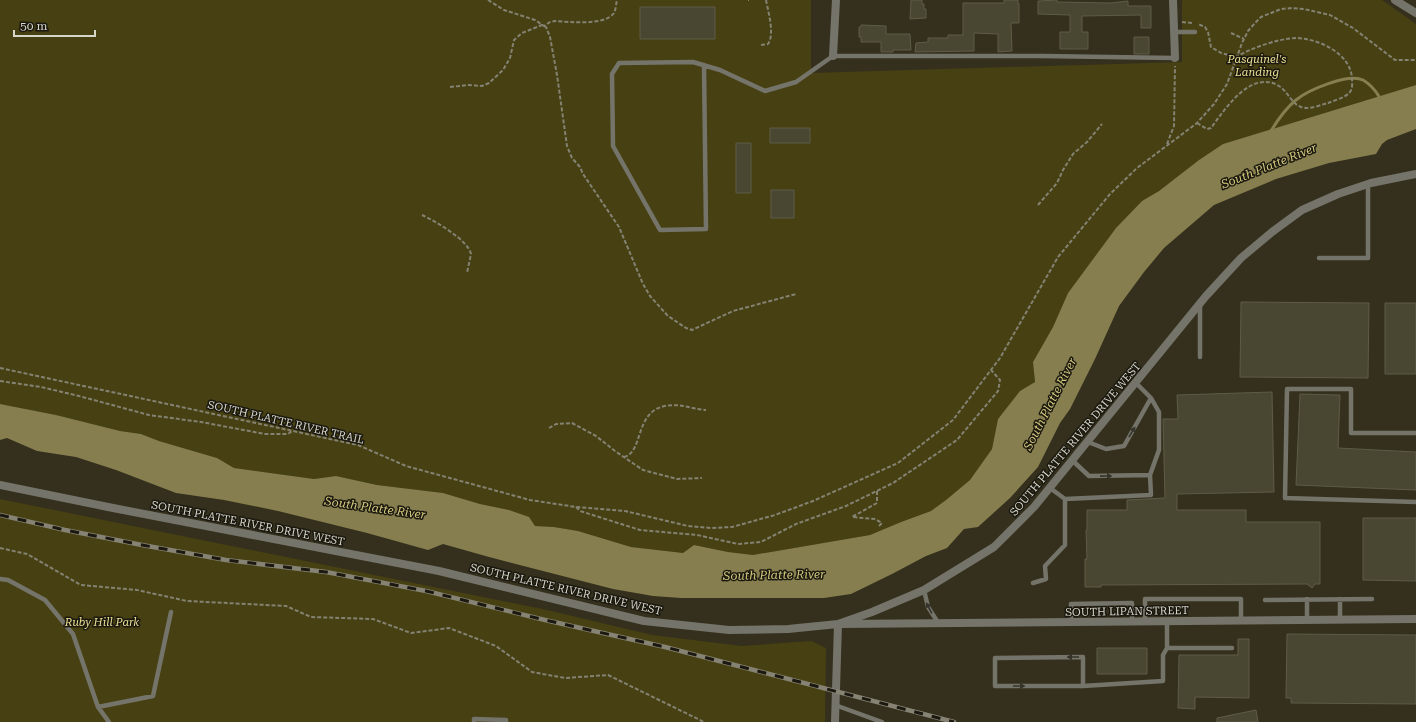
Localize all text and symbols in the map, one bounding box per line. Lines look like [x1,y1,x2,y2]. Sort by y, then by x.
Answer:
scale bar [14,12,95,38]
text: 50 m [20,19,47,33]
park label: Pasquinel's Landing [1227,53,1286,79]
water label: South Platte River [1218,140,1319,192]
water label: South Platte River [1020,355,1079,453]
street label: SOUTH PLATTE RIVER DRIVE WEST [1007,360,1144,519]
street label: SOUTH PLATTE RIVER TRAIL [206,398,366,447]
one-way arrow [1128,427,1136,437]
one-way arrow [1100,473,1113,479]
water label: South Platte River [323,494,426,522]
street label: SOUTH PLATTE RIVER DRIVE WEST [150,498,346,549]
street label: SOUTH PLATTE RIVER DRIVE WEST [469,561,663,618]
water label: South Platte River [722,567,825,583]
one-way arrow [926,602,932,613]
street label: SOUTH LIPAN STREET [1065,604,1189,619]
park label: Ruby Hill Park [64,616,139,629]
one-way arrow [1066,654,1079,660]
one-way arrow [1013,683,1026,689]

